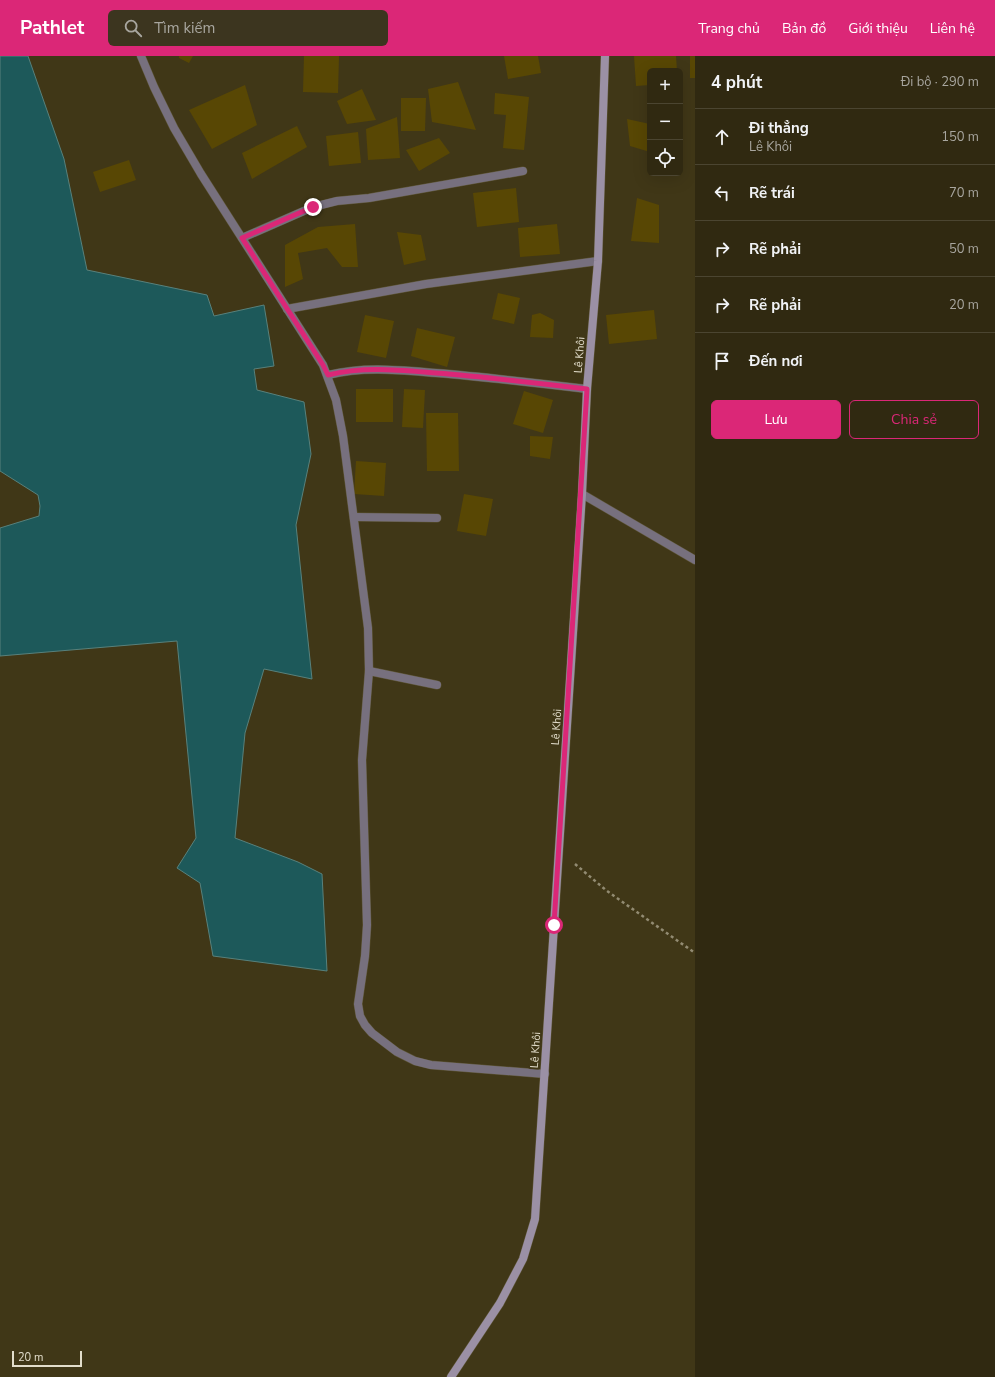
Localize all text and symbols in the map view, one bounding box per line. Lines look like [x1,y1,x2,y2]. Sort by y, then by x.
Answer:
search box [108,10,388,46]
text: Pathlet [20,15,84,41]
icon: search [122,17,144,39]
text: Tìm kiếm [154,18,215,38]
text: Trang chủ [698,19,760,38]
text: Bản đồ [782,19,826,38]
text: Giới thiệu [848,19,908,38]
text: Liên hệ [930,19,975,38]
map controls [647,68,683,176]
button: + [647,68,683,104]
text: 4 phút [711,71,762,94]
text: Đi bộ · 290 m [901,73,979,91]
button: − [647,104,683,140]
text: Đi thẳng [749,118,809,138]
icon: ahead [711,126,733,148]
text: 150 m [941,128,979,146]
text: Lê Khôi [749,138,792,156]
button: locate [647,140,683,176]
icon: left [711,182,733,204]
text: Rẽ trái [749,183,795,203]
text: 70 m [949,184,979,202]
route end [304,198,322,216]
icon: right [711,238,733,260]
text: Rẽ phải [749,239,801,259]
text: 50 m [949,240,979,258]
icon: right [711,294,733,316]
text: Rẽ phải [749,295,801,315]
text: 20 m [949,296,979,314]
street label: Lê Khôi [570,336,589,374]
icon: arrive [711,350,733,372]
text: Đến nơi [749,351,803,371]
button: Lưu [711,400,841,439]
button: Chia sẻ [849,400,979,439]
street label: Lê Khôi [548,708,565,746]
route start [545,916,563,934]
street label: Lê Khôi [527,1031,544,1069]
scale bar [12,1349,82,1368]
text: 20 m [18,1350,43,1365]

